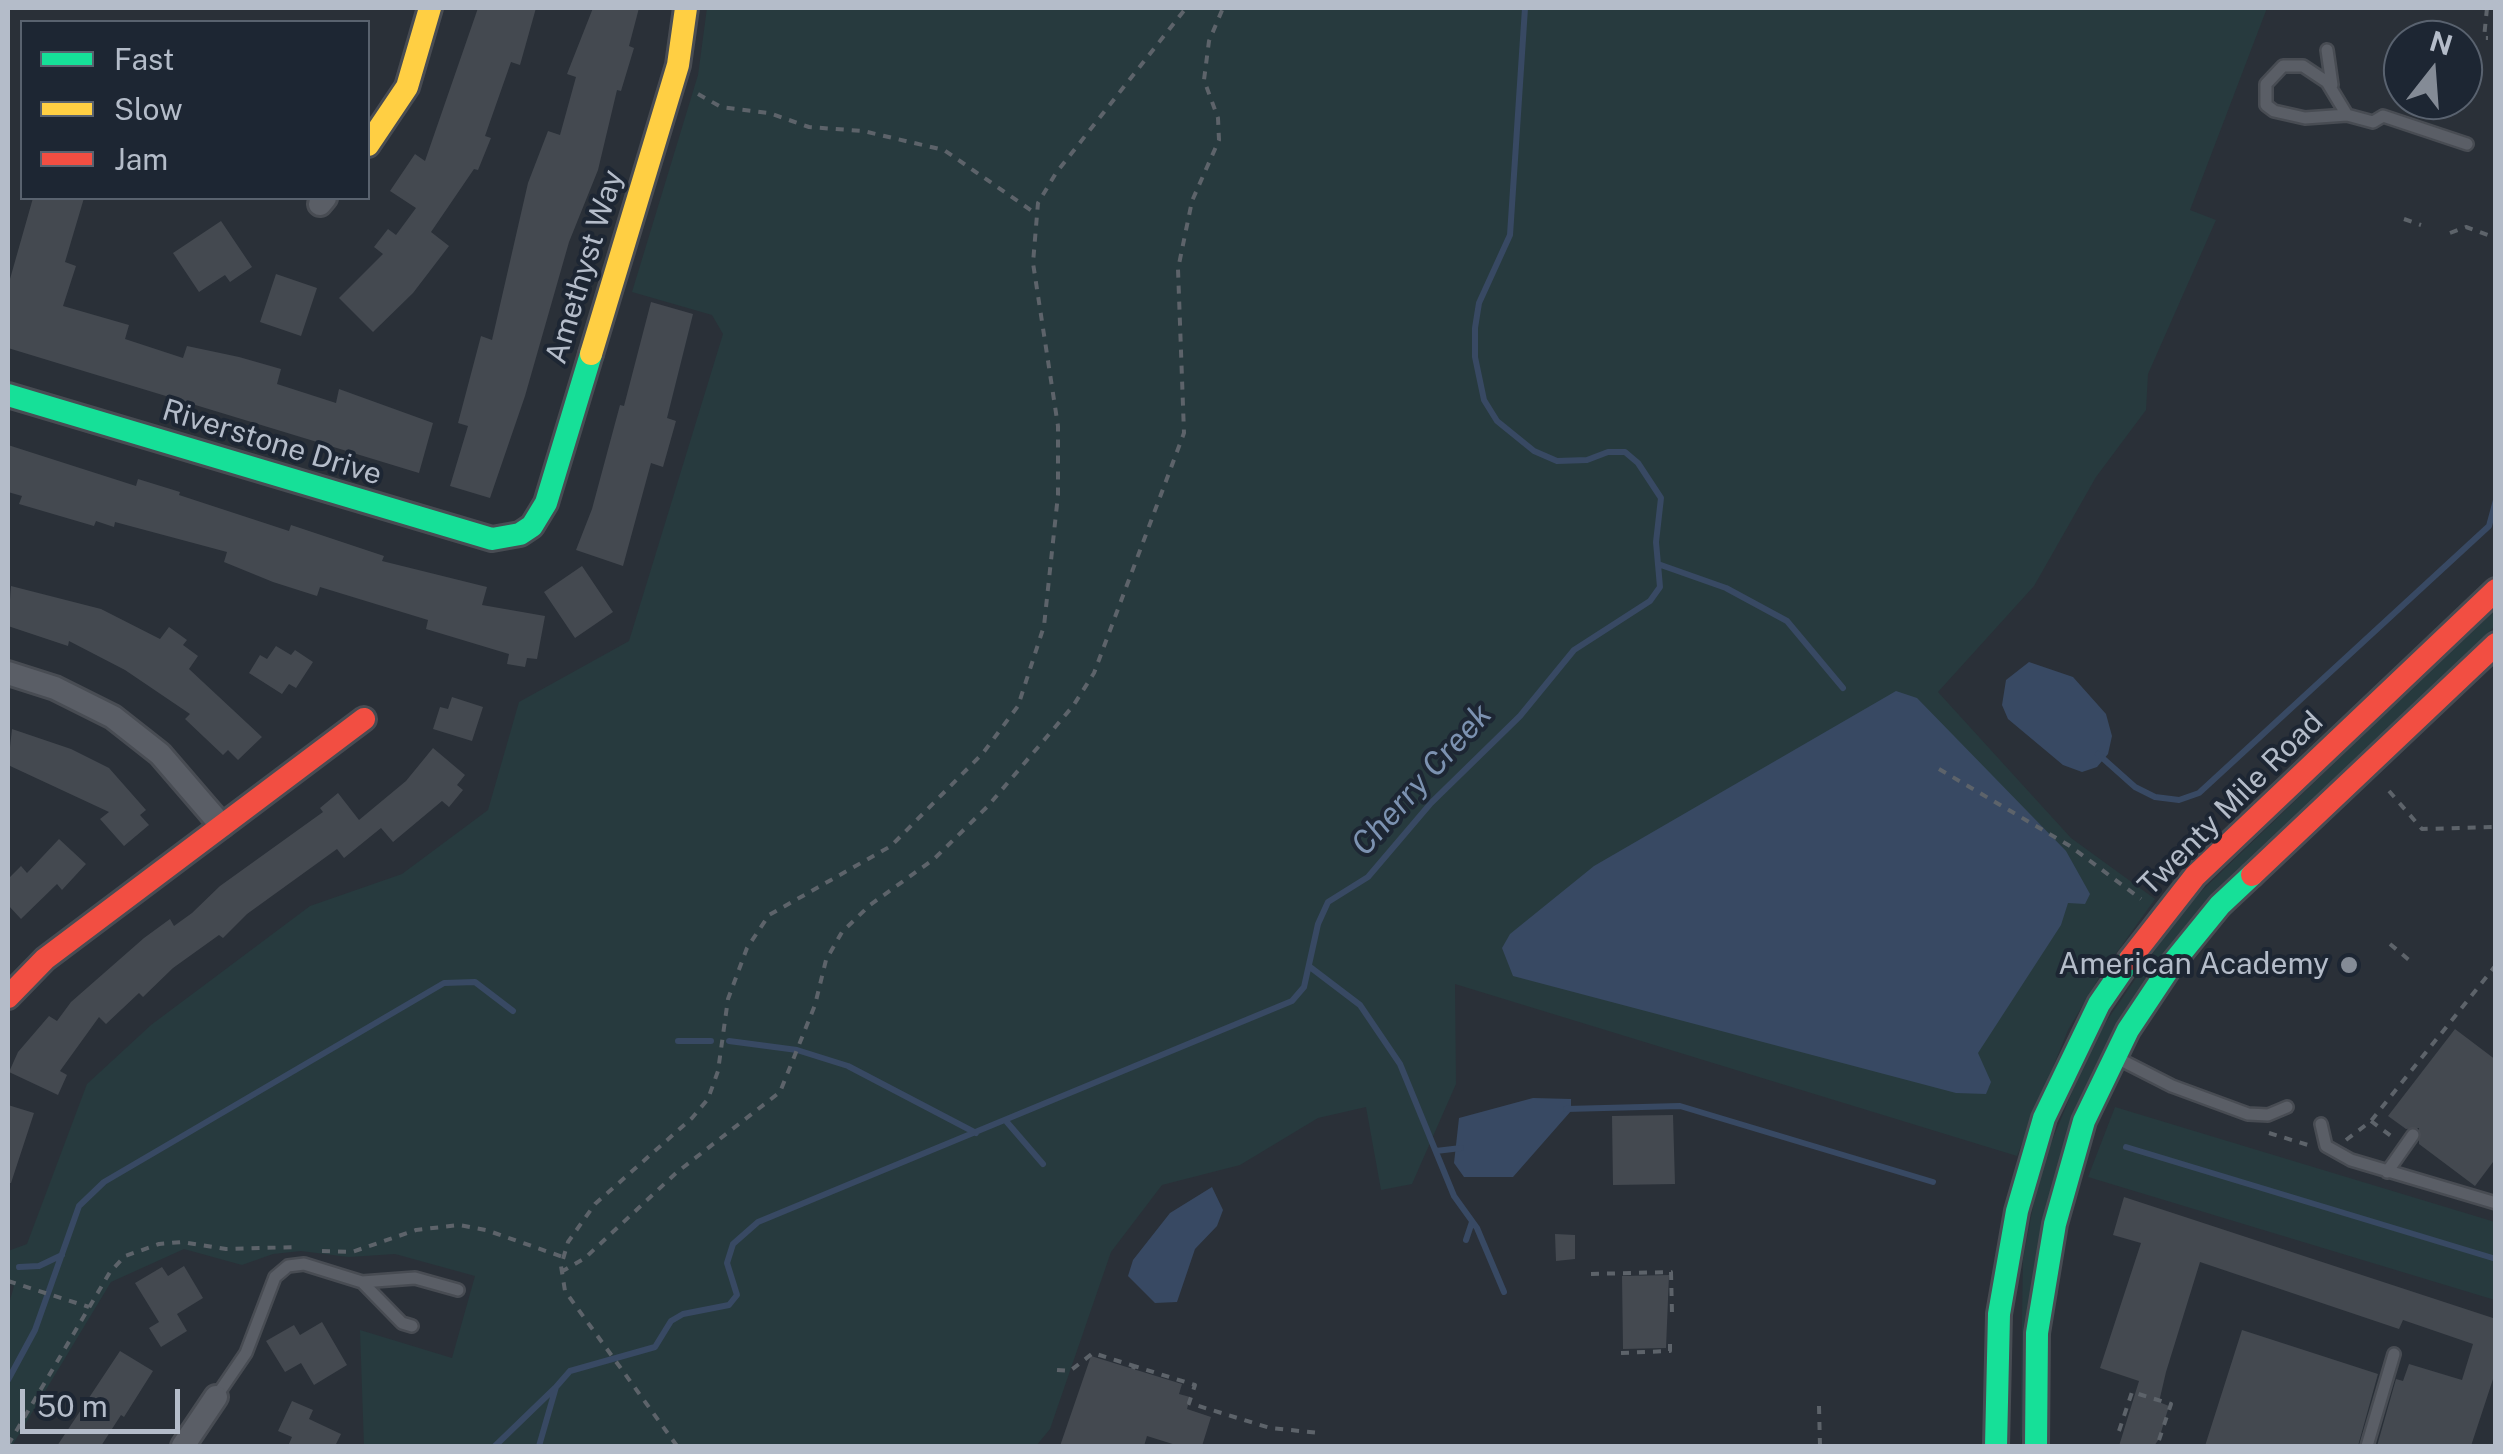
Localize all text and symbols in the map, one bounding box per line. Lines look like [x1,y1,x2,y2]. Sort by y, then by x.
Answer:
legend [20,20,370,200]
north arrow [2383,20,2483,120]
text: N [2426,24,2457,62]
text: Fast [114,41,174,77]
text: Slow [114,91,183,127]
text: Jam [114,141,168,177]
street label: Amethyst Way [538,166,632,368]
street label: Riverstone Drive [158,393,386,493]
water label: Cherry Creek [1344,696,1500,864]
street label: Twenty Mile Road [2131,704,2331,904]
place label: American Academy [2058,947,2329,983]
marker: American Academy [2338,954,2360,976]
scale bar [25,1369,185,1431]
text: 50 m [37,1388,108,1424]

